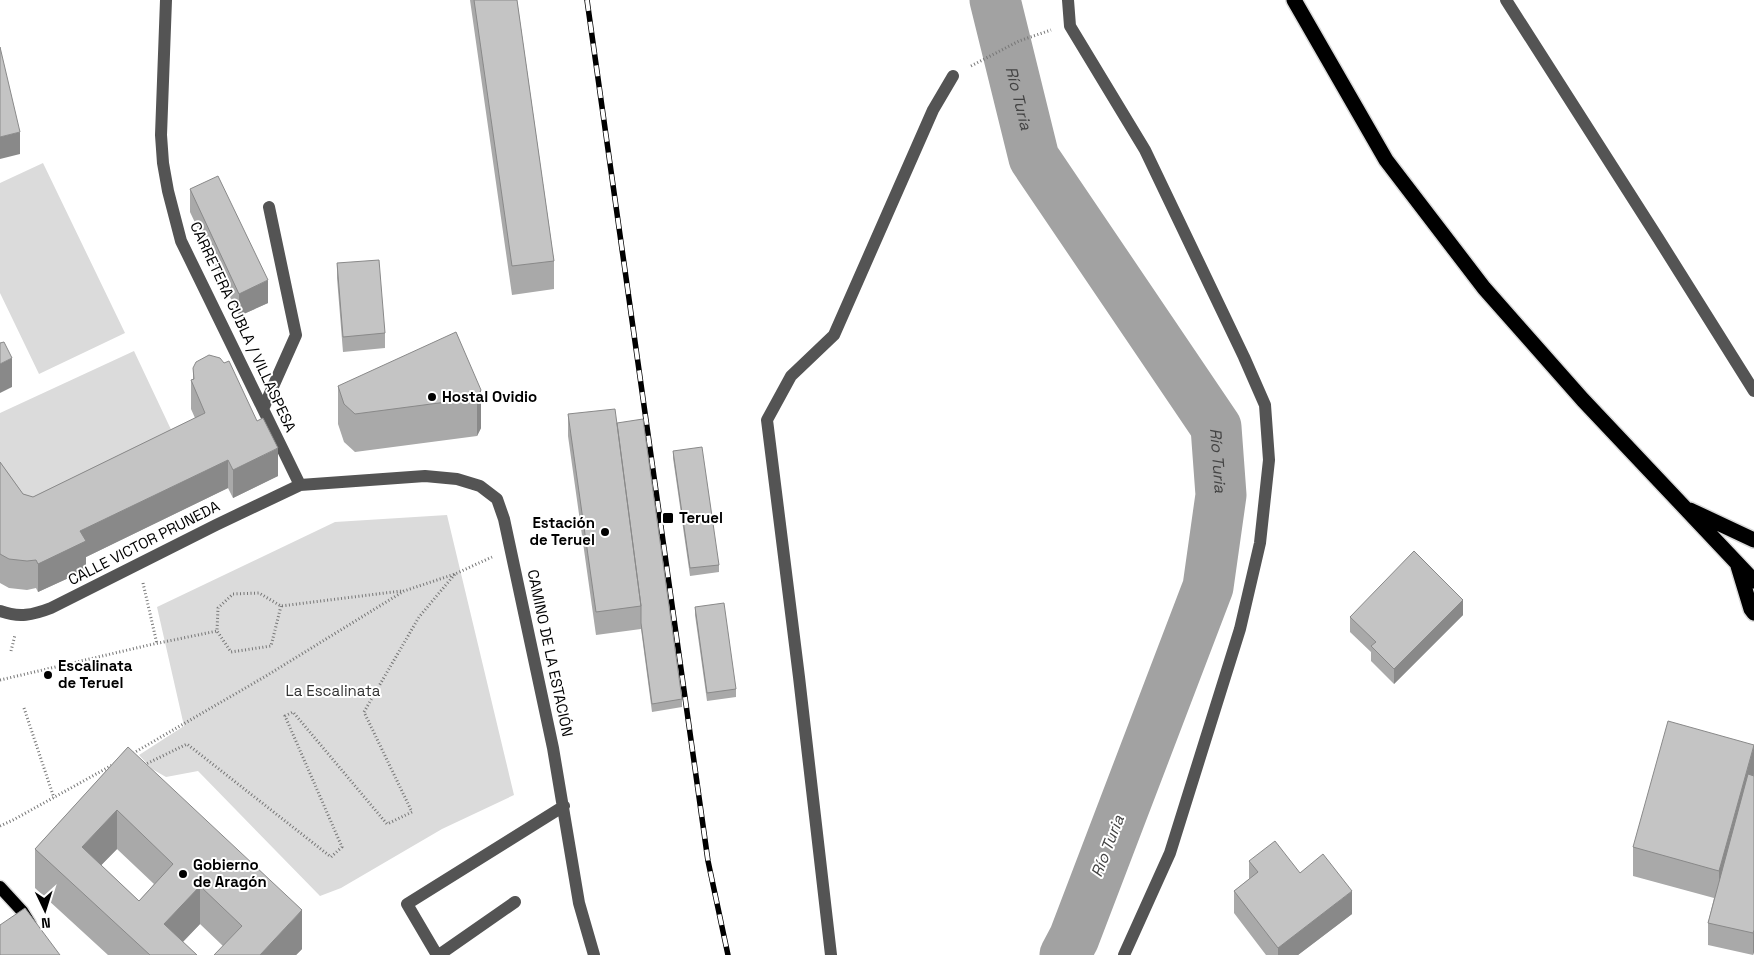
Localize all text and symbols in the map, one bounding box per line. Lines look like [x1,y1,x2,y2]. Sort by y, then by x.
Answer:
water label: Río Turia [1001,64,1037,133]
street label: CARRETERA CUBLA / VILLASPESA [186,218,301,436]
place label: Hostal Ovidio [442,387,537,406]
marker: Hostal Ovidio [426,391,438,403]
water label: Río Turia [1205,427,1231,494]
street label: CALLE VICTOR PRUNEDA [65,496,223,589]
place label: Teruel [679,508,723,527]
marker: Teruel [661,511,675,525]
place label: Estación de Teruel [530,513,595,549]
marker: Estación de Teruel [599,526,611,538]
street label: CAMINO DE LA ESTACIÓN [523,568,578,738]
place label: Escalinata de Teruel [58,656,133,692]
marker: Escalinata de Teruel [42,669,54,681]
park label: La Escalinata [286,681,381,700]
water label: Río Turia [1086,811,1129,880]
place label: Gobierno de Aragón [193,855,267,891]
marker: Gobierno de Aragón [177,868,189,880]
north arrow [20,885,70,935]
text: N [41,914,51,932]

